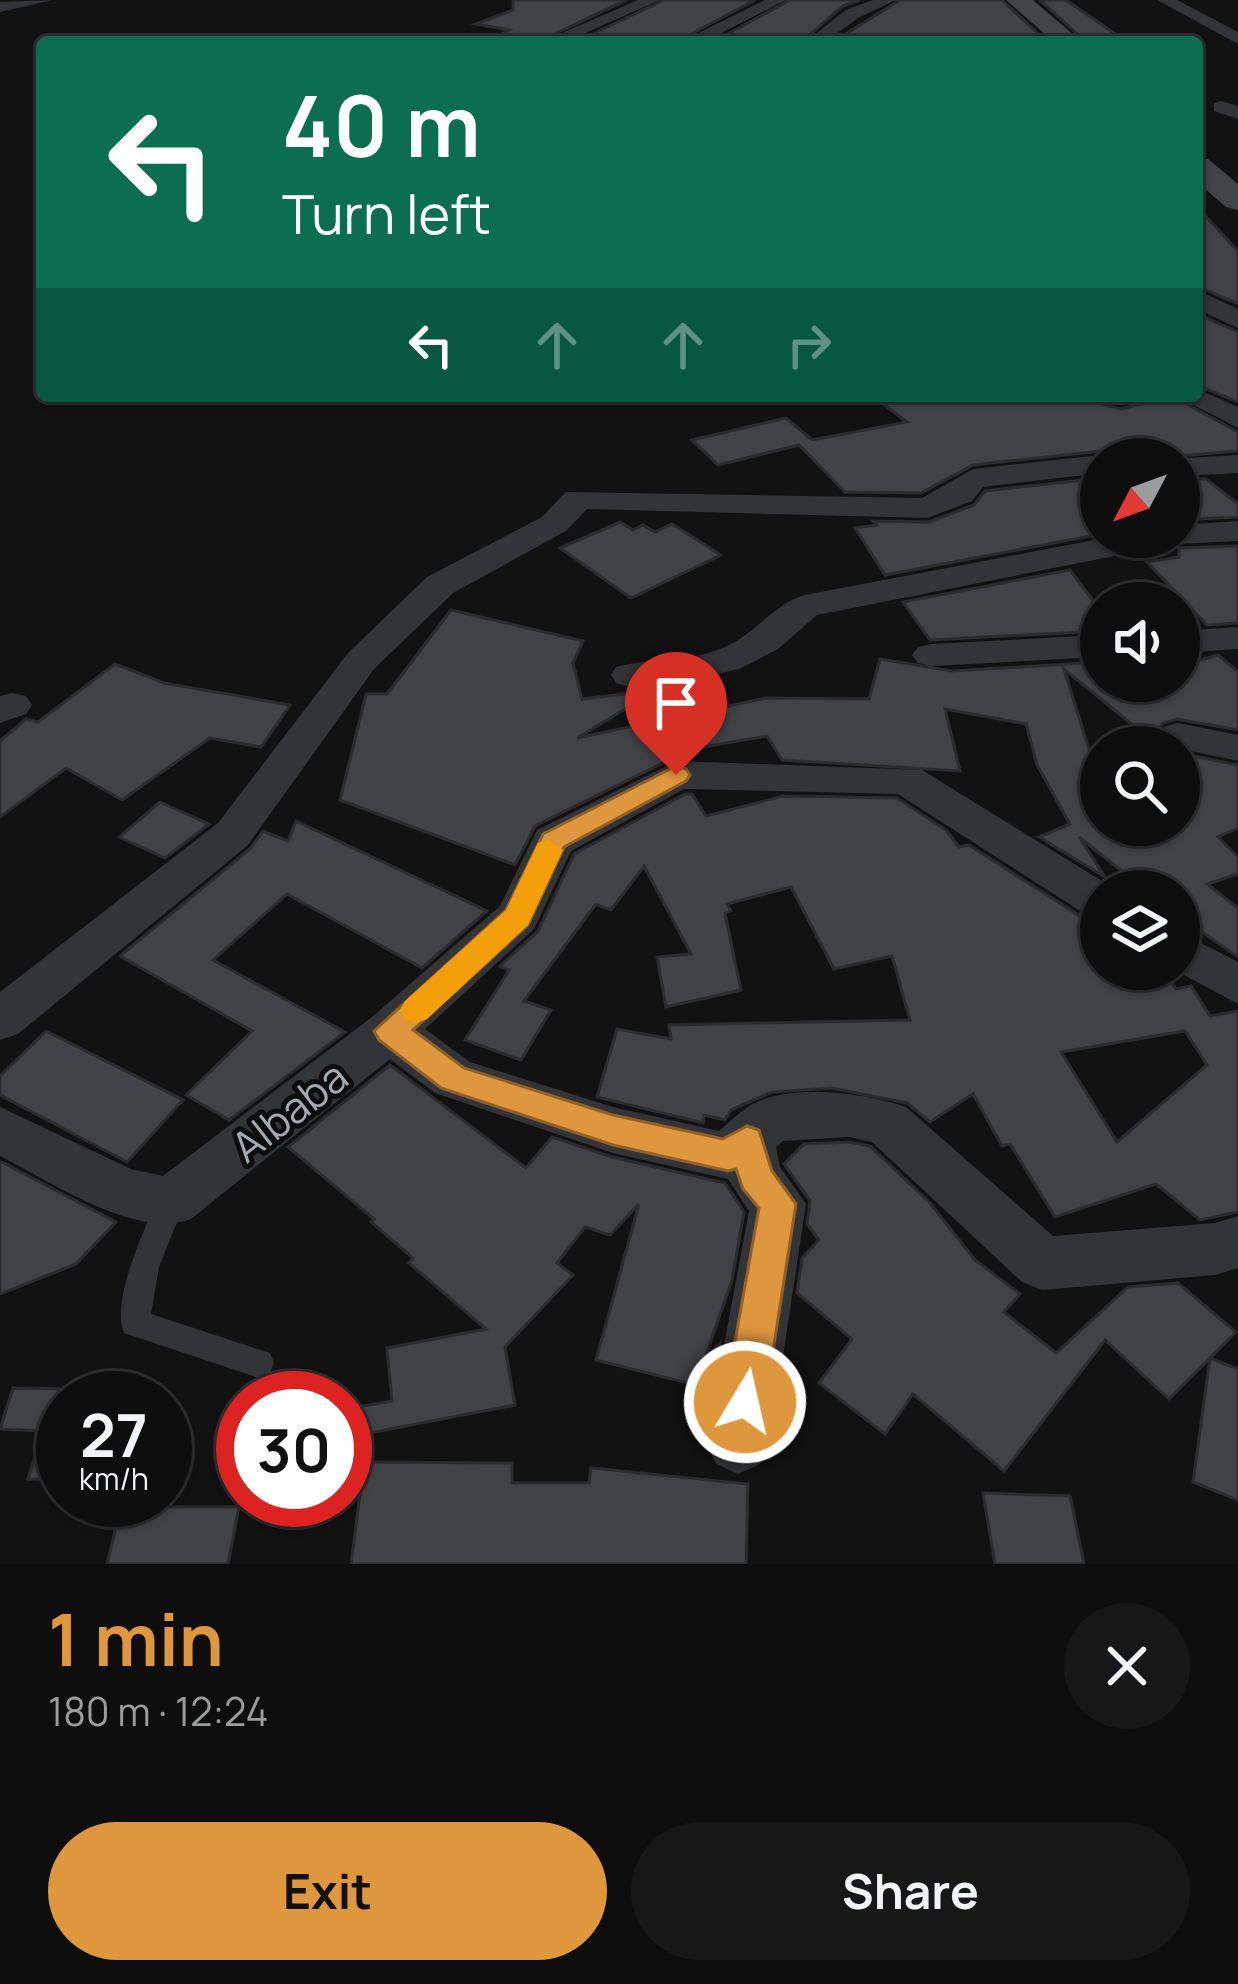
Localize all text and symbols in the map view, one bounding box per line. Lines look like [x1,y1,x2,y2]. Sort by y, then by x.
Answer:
text: 40 m [282,67,481,182]
icon: left [84,84,240,240]
text: Turn left [282,176,491,250]
icon: left [398,312,464,378]
icon: ahead [524,312,590,378]
icon: ahead [650,312,716,378]
icon: right [776,312,842,378]
north arrow [1080,438,1200,558]
map controls [1080,438,1200,990]
button: sound [1080,582,1200,702]
pin [625,652,727,775]
icon: arrive [643,670,709,736]
button: search [1080,726,1200,846]
button: layers [1080,870,1200,990]
street label: Albaba [219,1047,359,1175]
position arrow [682,1339,808,1465]
speed limit sign: 30 [216,1371,372,1527]
text: 27 [80,1393,148,1475]
text: km/h [79,1458,149,1499]
text: 1 min [48,1589,224,1688]
button: close [1064,1603,1190,1729]
text: 180 m · 12:24 [48,1684,269,1738]
button: Exit [48,1822,607,1960]
button: Share [631,1822,1190,1960]

